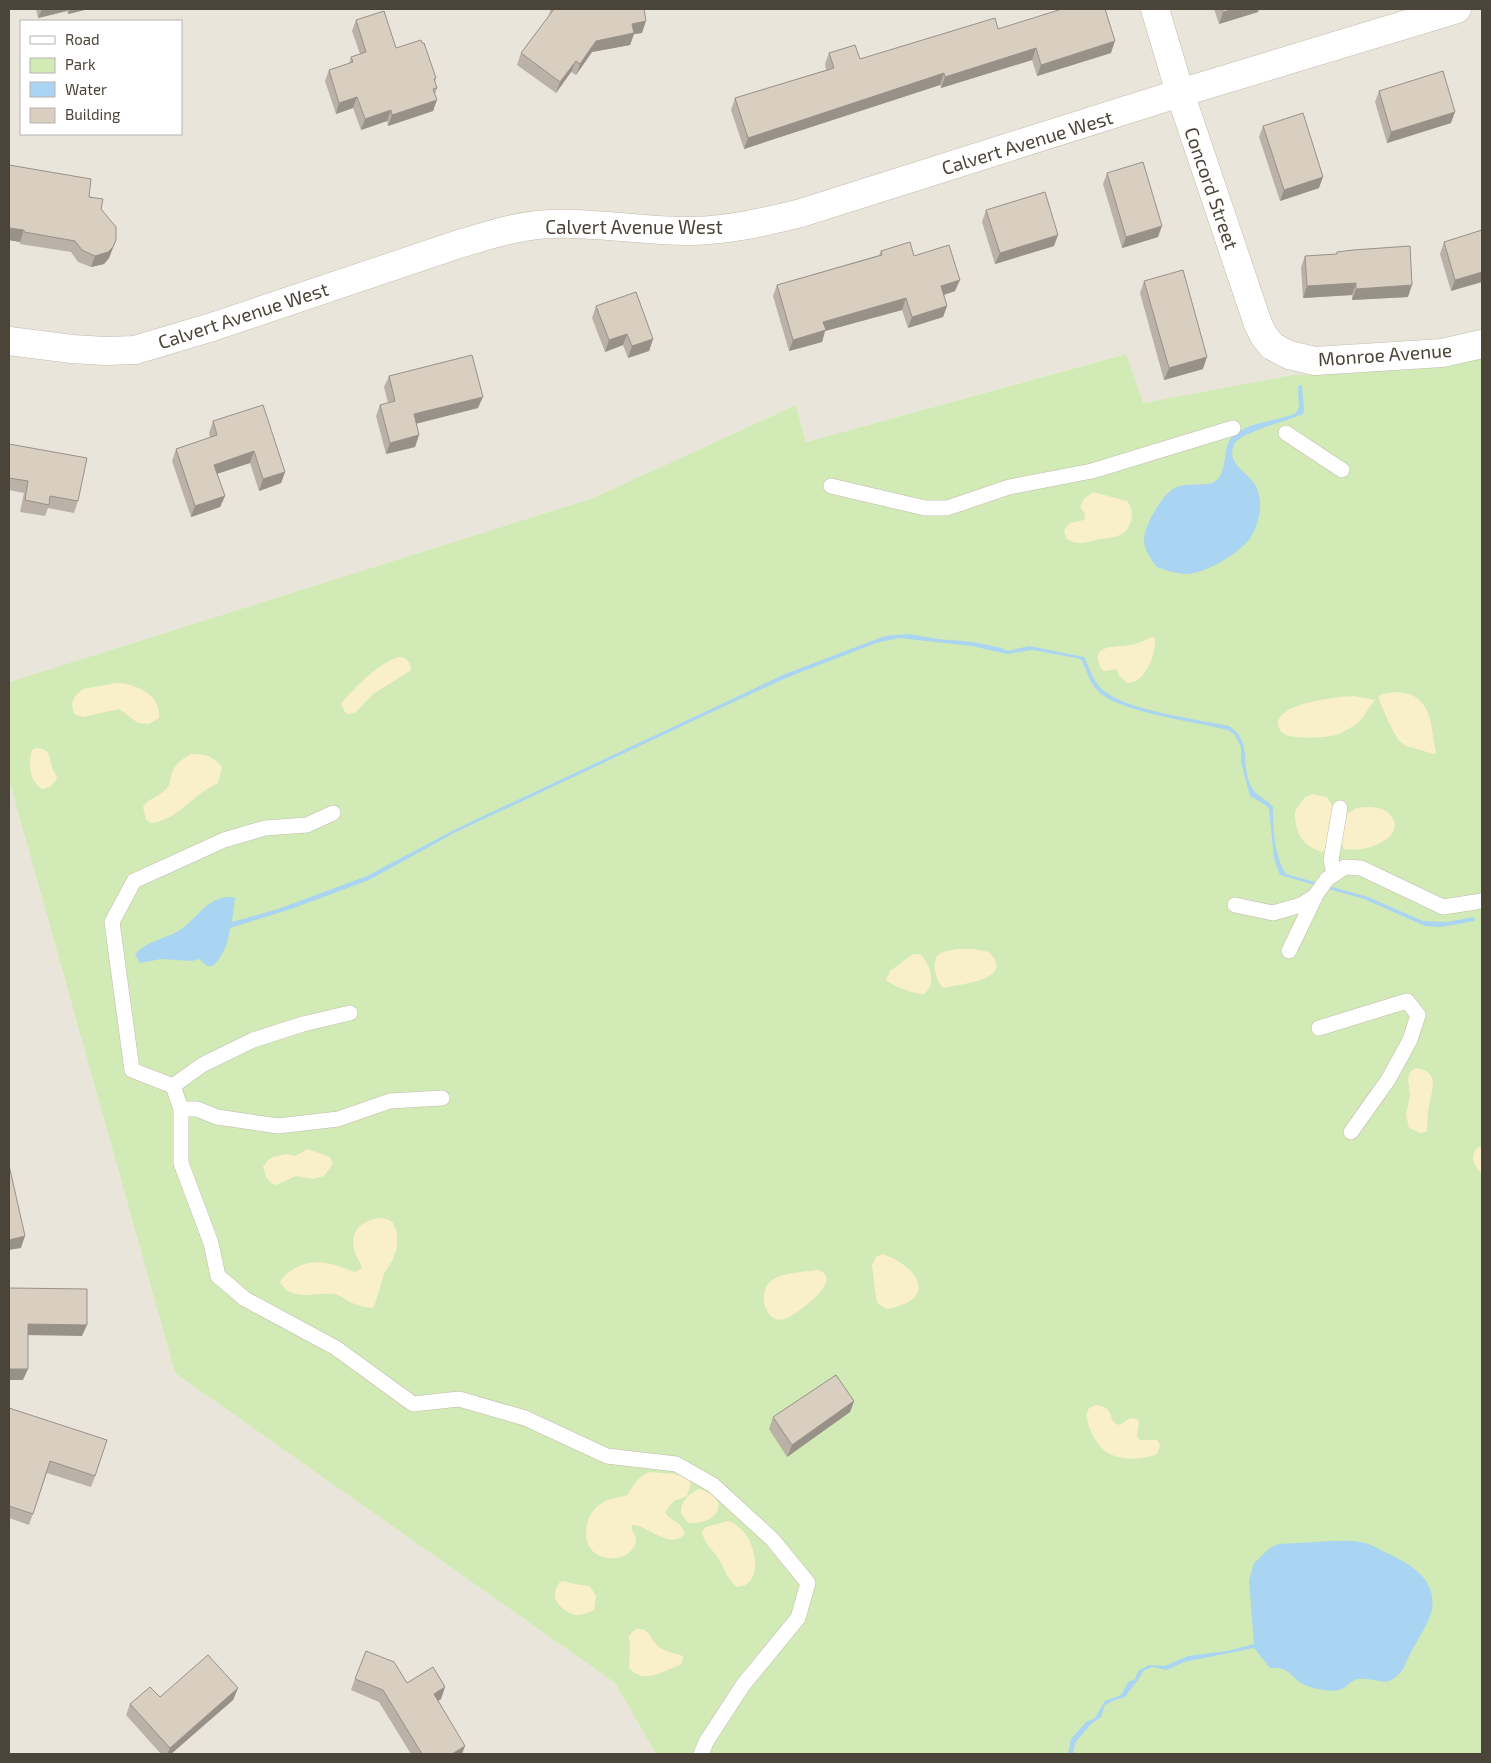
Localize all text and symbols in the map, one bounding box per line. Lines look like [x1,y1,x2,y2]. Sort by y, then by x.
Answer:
legend [20,20,182,135]
text: Road [65,30,100,48]
text: Park [65,55,96,73]
text: Water [65,80,107,98]
text: Building [65,105,121,123]
street label: Calvert Avenue West [939,105,1115,179]
street label: Concord Street [1180,124,1244,252]
street label: Calvert Avenue West [545,215,723,238]
street label: Calvert Avenue West [155,277,331,353]
street label: Monroe Avenue [1317,338,1453,370]

